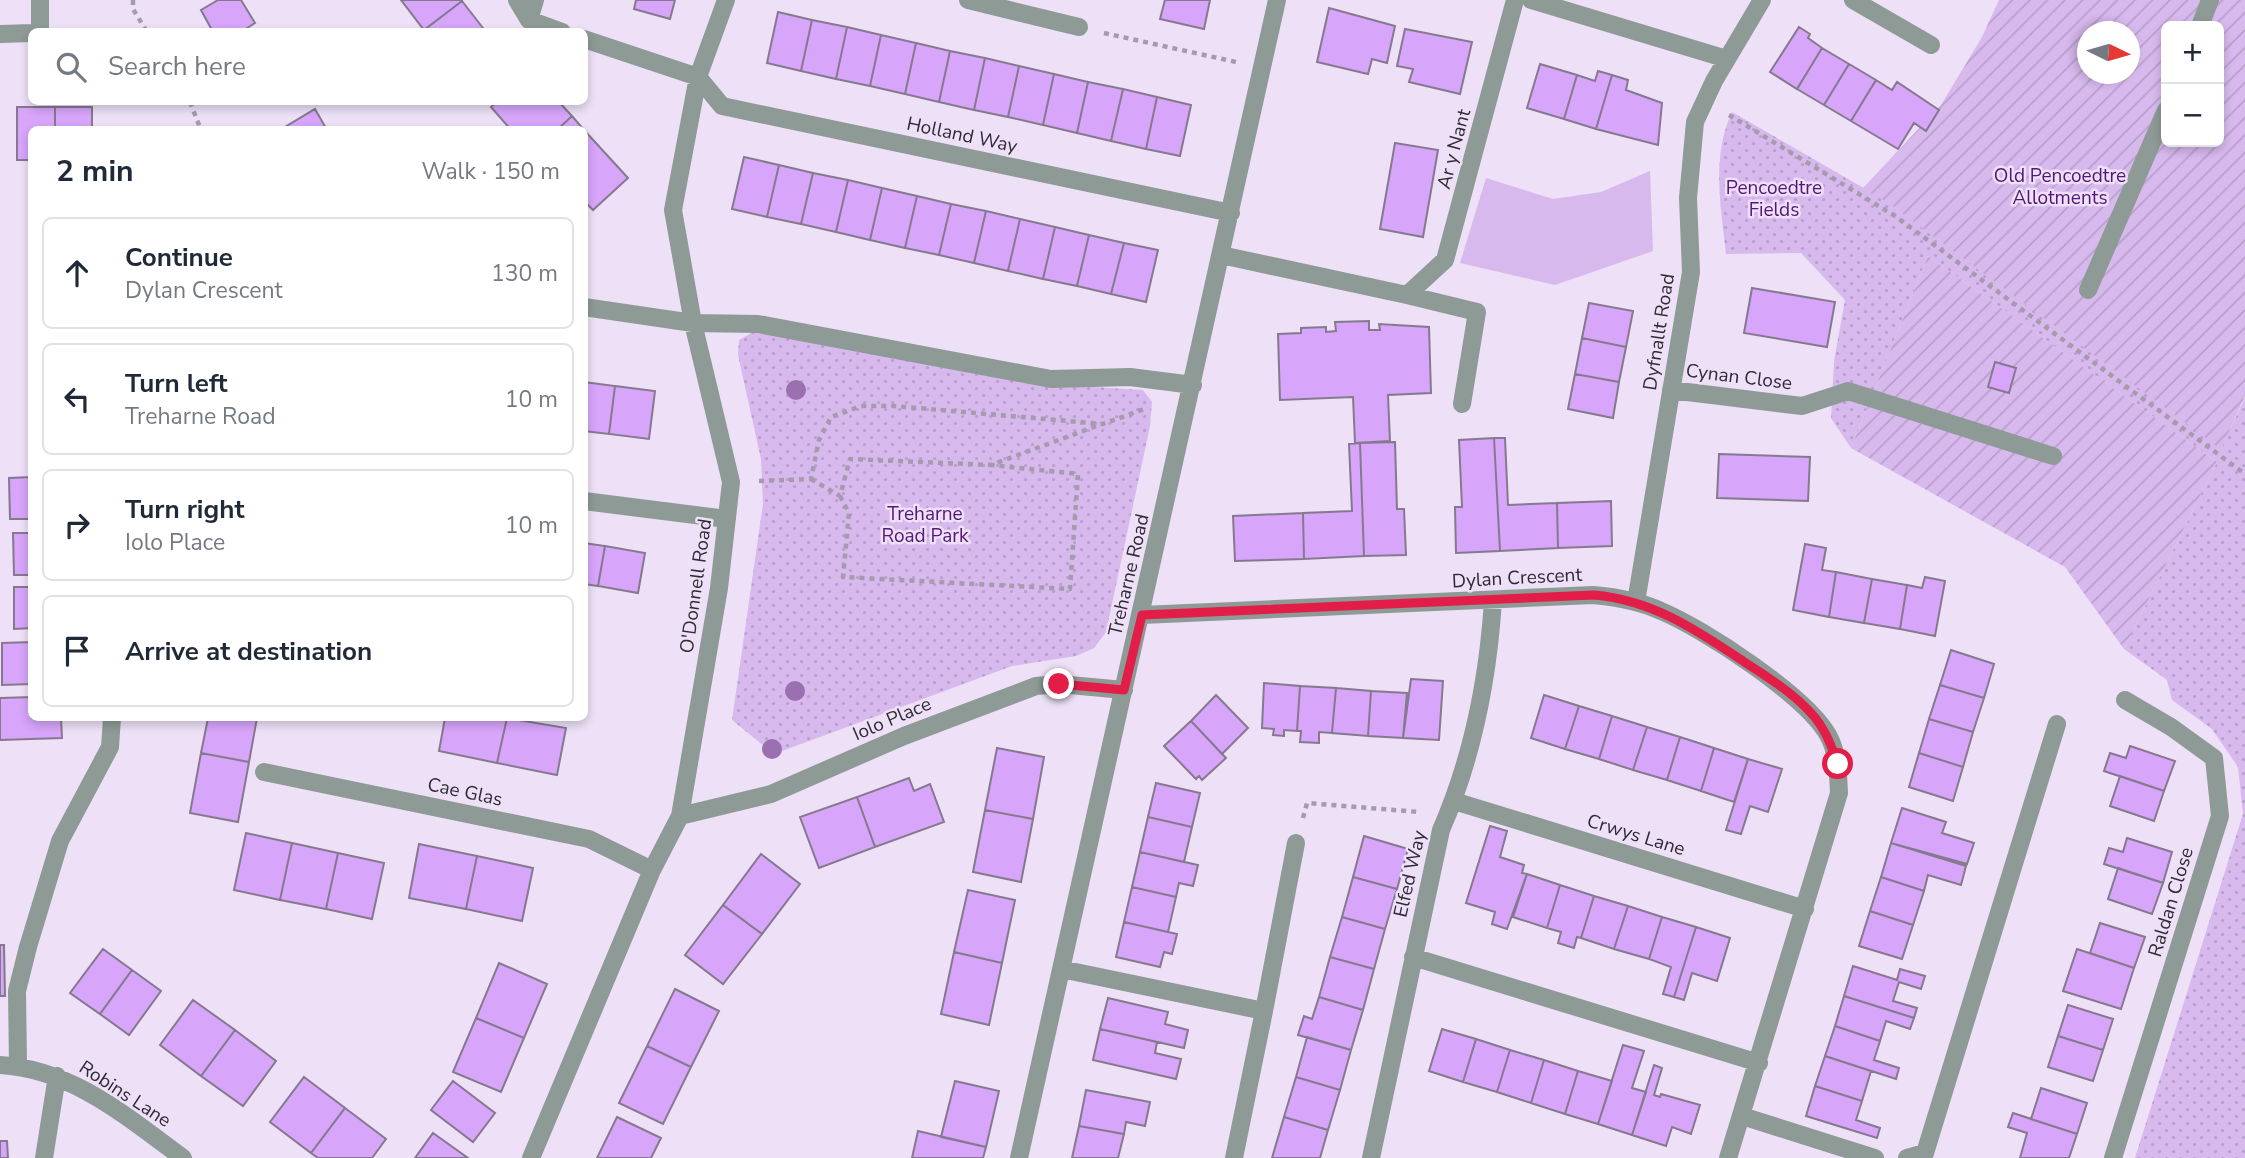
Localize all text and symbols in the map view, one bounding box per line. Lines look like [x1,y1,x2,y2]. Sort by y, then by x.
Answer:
north arrow [2077,21,2140,84]
map controls [2161,21,2224,147]
button: + [2161,21,2224,84]
search box [28,28,588,105]
icon: search [52,48,90,86]
text: Search here [108,49,246,84]
button: − [2161,84,2224,147]
street label: Ar y Nant [1431,106,1477,192]
street label: Holland Way [904,111,1020,159]
text: 2 min [56,151,134,192]
text: Walk · 150 m [421,156,560,187]
park label: Old Pencoedtre Allotments [1994,163,2126,211]
park label: Pencoedtre Fields [1726,175,1822,223]
text: Continue [125,240,233,275]
icon: ahead [58,254,96,292]
text: 130 m [491,258,558,289]
street label: Dyfnallt Road [1637,272,1681,392]
text: Dylan Crescent [125,275,283,306]
street label: Cynan Close [1684,358,1794,396]
text: Turn left [125,366,228,401]
icon: left [58,380,96,418]
text: 10 m [505,384,558,415]
text: Treharne Road [125,401,276,432]
text: Turn right [125,492,244,527]
park label: Treharne Road Park [881,501,969,549]
icon: right [58,506,96,544]
text: 10 m [505,510,558,541]
street label: Treharne Road [1102,511,1156,639]
street label: O'Donnell Road [674,517,718,655]
text: Iolo Place [125,527,225,558]
street label: Dylan Crescent [1451,562,1583,594]
icon: arrive [58,632,96,670]
text: Arrive at destination [125,634,372,669]
route end [1043,668,1074,699]
street label: Iolo Place [849,691,935,747]
route start [1822,748,1853,779]
street label: Cae Glas [425,771,505,813]
street label: Crwys Lane [1584,808,1688,862]
street label: Elfed Way [1387,828,1433,920]
street label: Raldan Close [2142,844,2200,960]
street label: Robins Lane [74,1055,176,1133]

